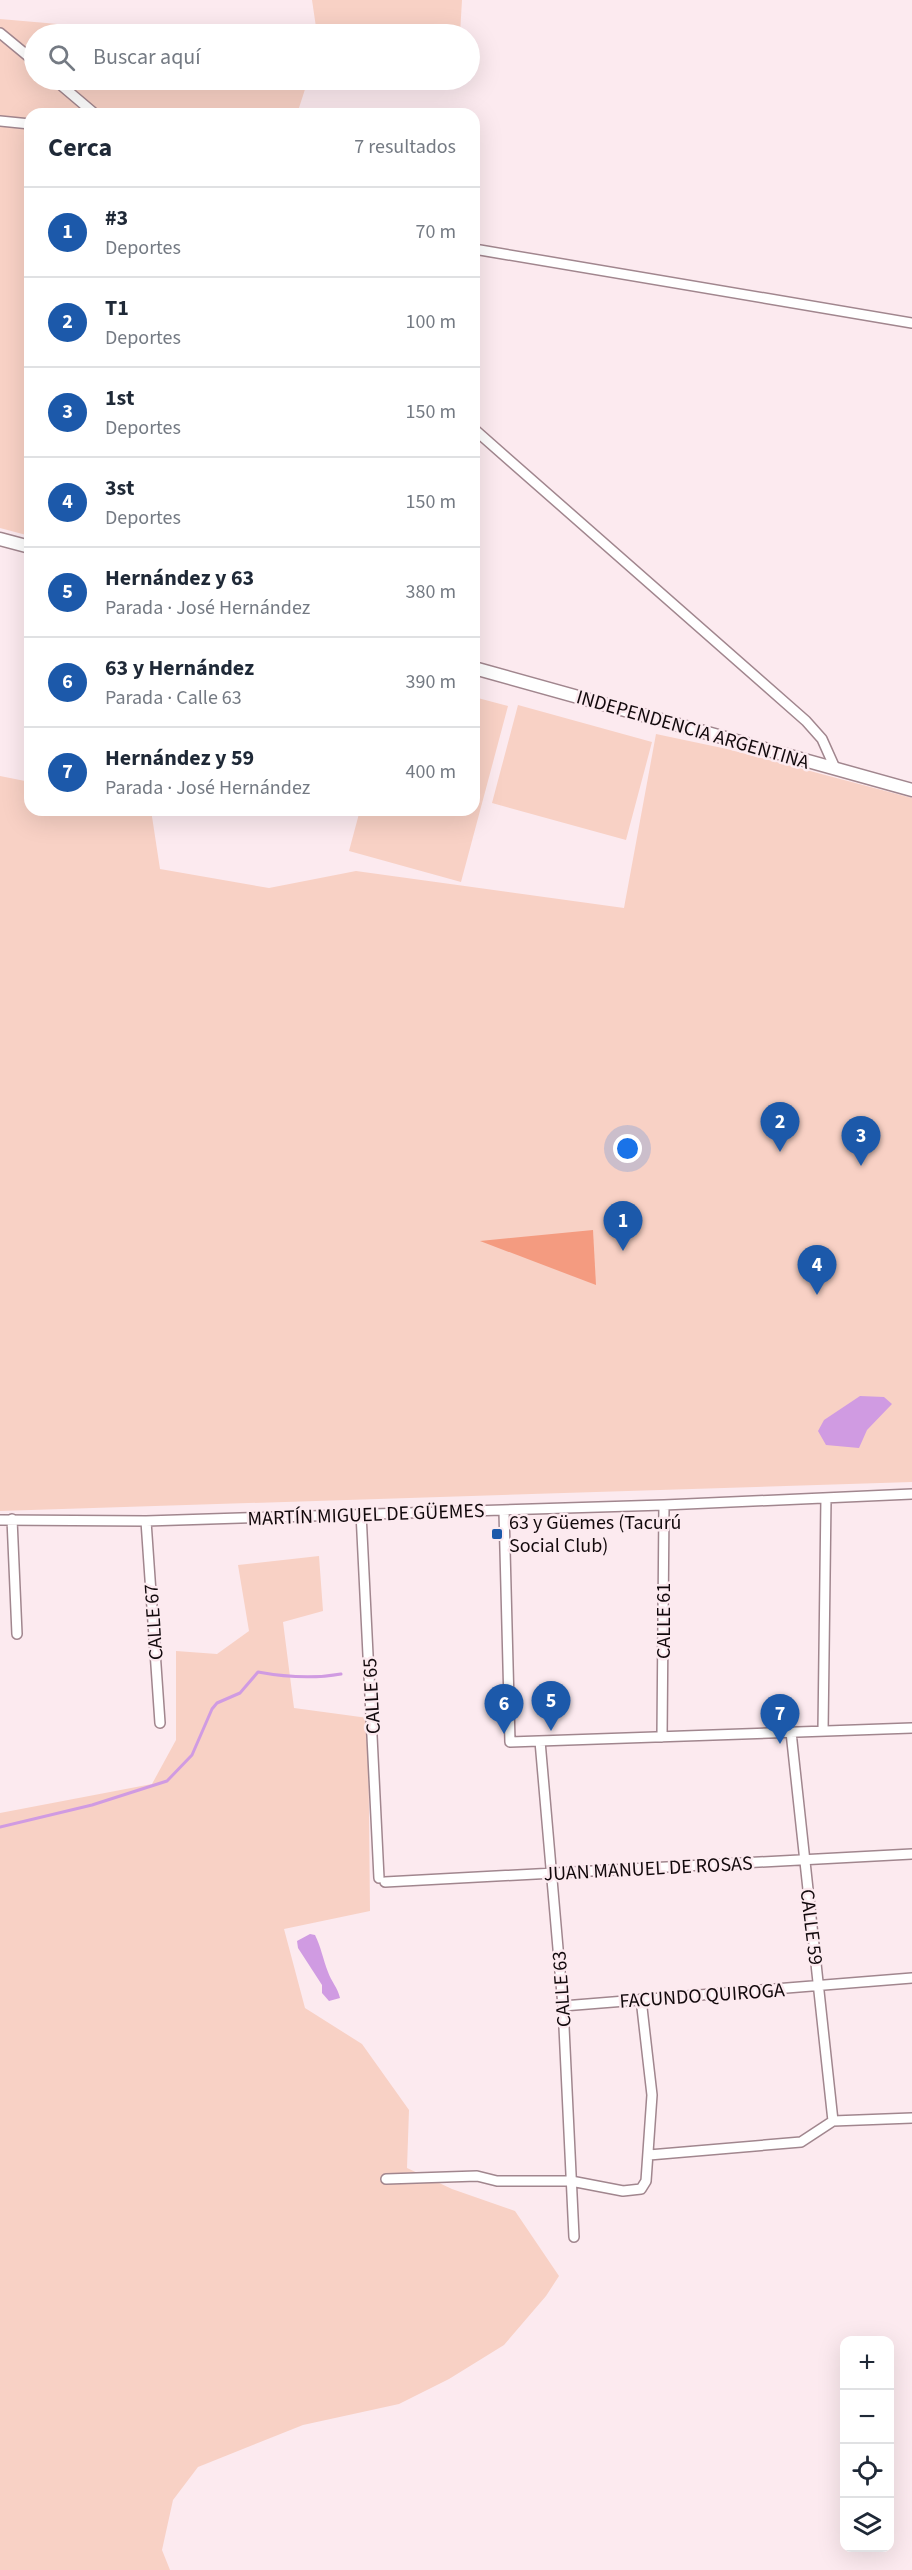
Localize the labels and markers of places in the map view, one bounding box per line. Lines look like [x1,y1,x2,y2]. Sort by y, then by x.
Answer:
pin: 2 [760,1102,800,1152]
pin: 3 [842,1116,880,1166]
pin: 1 [604,1202,642,1251]
pin: 4 [798,1246,836,1295]
place label: 63 y Güemes (Tacurú Social Club) [509,1509,681,1560]
marker: 63 y Güemes (Tacurú Social Club) [490,1527,504,1541]
pin: 5 [532,1682,570,1731]
pin: 6 [484,1684,524,1734]
pin: 7 [760,1694,800,1744]

